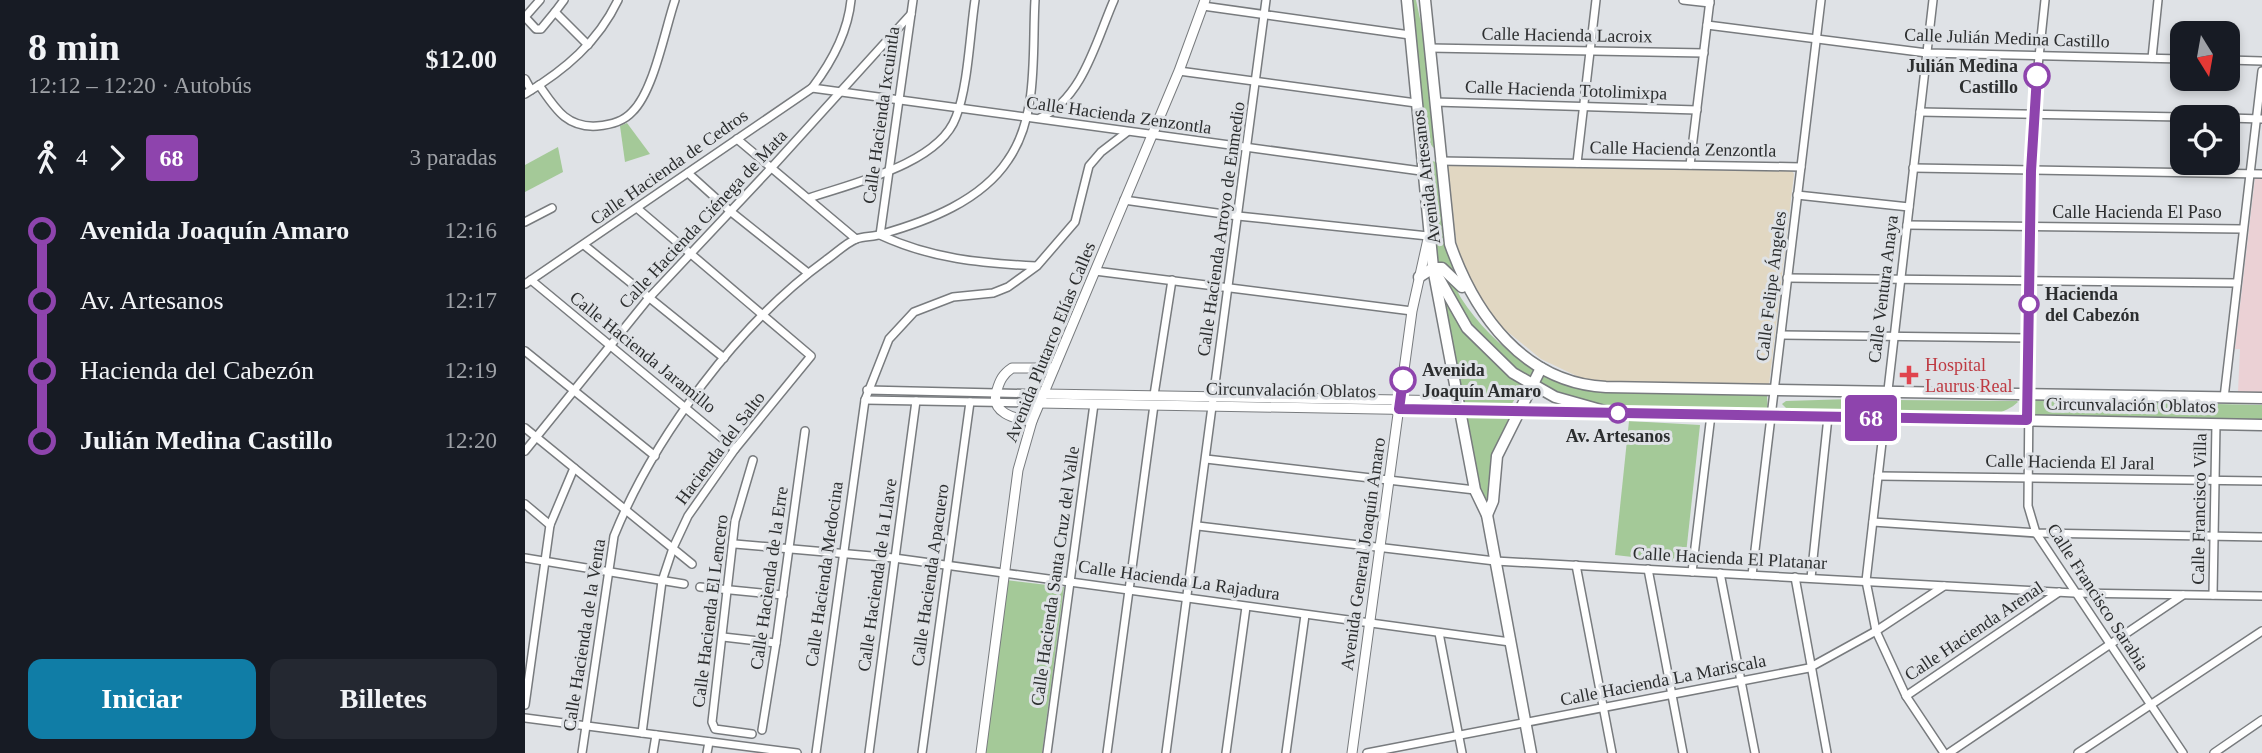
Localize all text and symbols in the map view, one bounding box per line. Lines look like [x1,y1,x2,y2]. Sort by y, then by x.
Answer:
north arrow [2170,21,2240,91]
map controls [2170,21,2240,175]
street label: Calle Hacienda Lacroix [1481,24,1653,46]
street label: Calle Julián Medina Castillo [1904,24,2110,52]
street label: Calle Hacienda Ixcuintla [859,25,903,205]
text: 8 min [28,26,120,68]
text: $12.00 [426,45,497,74]
place label: Julián Medina Castillo [1906,56,2018,97]
marker: Julián Medina Castillo [2024,63,2050,89]
text: 12:12 – 12:20 · Autobús [28,73,252,98]
street label: Calle Hacienda Totolimixpa [1465,76,1667,104]
street label: Calle Hacienda Zenzontla [1025,92,1213,138]
street label: Calle Hacienda Arroyo de Enmedio [1193,100,1249,358]
street label: Calle Hacienda de Cedros [586,105,752,229]
button: locate [2170,105,2240,175]
street label: Avenida Artesanos [1408,109,1444,245]
street label: Calle Hacienda Ciénega de Mata [615,126,791,312]
street label: Calle Hacienda Zenzontla [1589,137,1777,161]
icon: walk [28,139,66,177]
icon: forward [98,139,136,177]
text: 4 [76,145,88,170]
text: 68 [160,145,184,171]
text: 3 paradas [410,145,497,170]
street label: Calle Hacienda El Paso [2052,202,2222,222]
street label: Calle Felipe Ángeles [1751,210,1790,362]
street label: Calle Ventura Anaya [1864,214,1902,364]
text: Avenida Joaquín Amaro [80,216,349,245]
text: 12:16 [445,218,497,243]
street label: Avenida Plutarco Elías Calles [1001,239,1099,445]
place label: Hacienda del Cabezón [2045,284,2140,325]
text: Av. Artesanos [80,286,224,315]
street label: Calle Hacienda Jaramillo [566,287,720,417]
text: 12:17 [445,288,497,313]
marker: Hacienda del Cabezón [2019,294,2039,314]
place label: Hospital Laurus Real [1925,355,2012,396]
text: Hacienda del Cabezón [80,356,314,385]
text: 12:19 [445,358,497,383]
place label: Avenida Joaquín Amaro [1422,360,1541,401]
marker: Hospital Laurus Real [1899,365,1919,385]
marker: Avenida Joaquín Amaro [1390,367,1416,393]
street label: Circunvalación Oblatos [1206,379,1376,401]
street label: Hacienda del Salto [671,388,769,508]
street label: Circunvalación Oblatos [2046,394,2216,416]
line badge: 68 [1839,395,1903,441]
marker: Av. Artesanos [1608,403,1628,423]
text: 68 [1859,405,1883,431]
text: Julián Medina Castillo [80,426,333,455]
place label: Av. Artesanos [1566,426,1670,446]
text: 12:20 [445,428,497,453]
street label: Calle Francisco Villa [2188,433,2210,585]
street label: Avenida General Joaquín Amaro [1337,436,1389,672]
street label: Calle Hacienda Santa Cruz del Valle [1027,445,1083,707]
street label: Calle Hacienda El Jaral [1985,451,2155,473]
street label: Calle Hacienda de la Llave [854,477,900,673]
street label: Calle Hacienda Medocina [801,480,847,668]
street label: Calle Hacienda Apacuero [907,483,953,667]
street label: Calle Hacienda de la Erre [746,485,792,671]
street label: Calle Hacienda El Lencero [688,513,732,709]
street label: Calle Francisco Sarabia [2043,520,2153,674]
street label: Calle Hacienda de la Venta [559,537,609,733]
street label: Calle Hacienda El Platanar [1632,543,1828,573]
street label: Calle Hacienda La Rajadura [1077,556,1281,604]
street label: Calle Hacienda Arenal [1901,577,2047,685]
street label: Calle Hacienda La Mariscala [1558,650,1768,710]
button: Iniciar [28,659,256,739]
button: Billetes [270,659,497,739]

